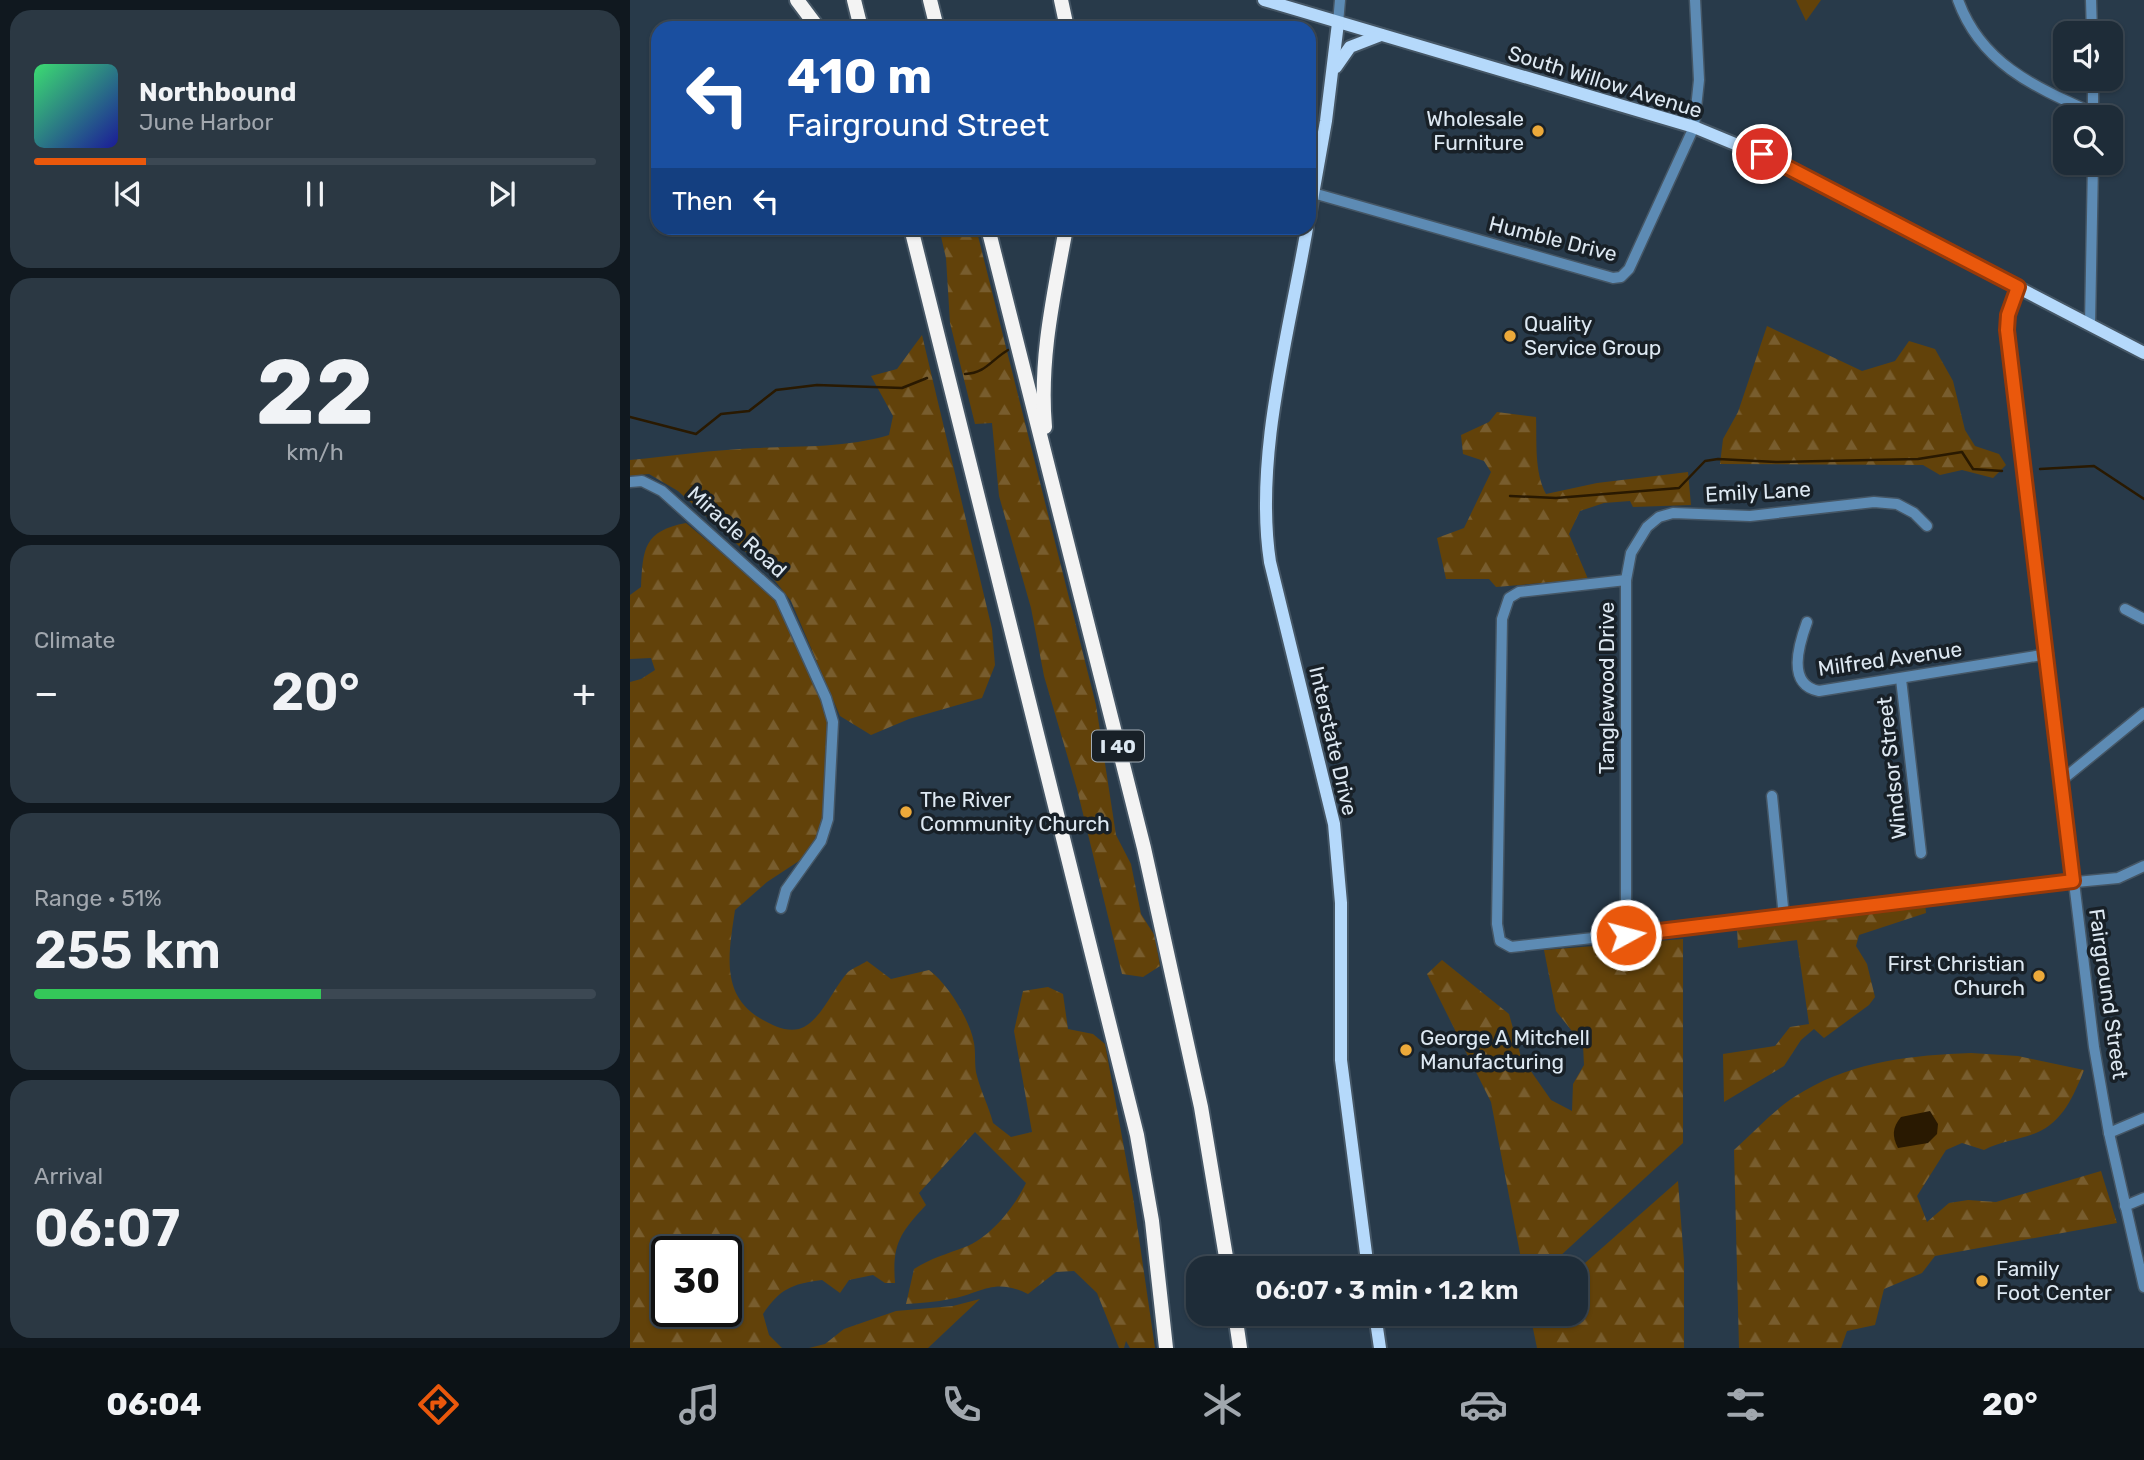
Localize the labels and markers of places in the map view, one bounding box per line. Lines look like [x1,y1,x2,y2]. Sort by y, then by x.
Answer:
place label: Wholesale Furniture [1426,106,1524,155]
marker: Wholesale Furniture [1530,123,1546,139]
pin [1732,124,1792,184]
place label: Quality Service Group [1524,311,1661,360]
marker: Quality Service Group [1502,328,1518,344]
place label: The River Community Church [920,787,1110,836]
marker: The River Community Church [898,804,914,820]
place label: First Christian Church [1887,951,2025,1000]
marker: First Christian Church [2031,968,2047,984]
place label: George A Mitchell Manufacturing [1420,1025,1590,1074]
marker: George A Mitchell Manufacturing [1398,1042,1414,1058]
place label: Family Foot Center [1996,1256,2112,1305]
marker: Family Foot Center [1974,1273,1990,1289]

